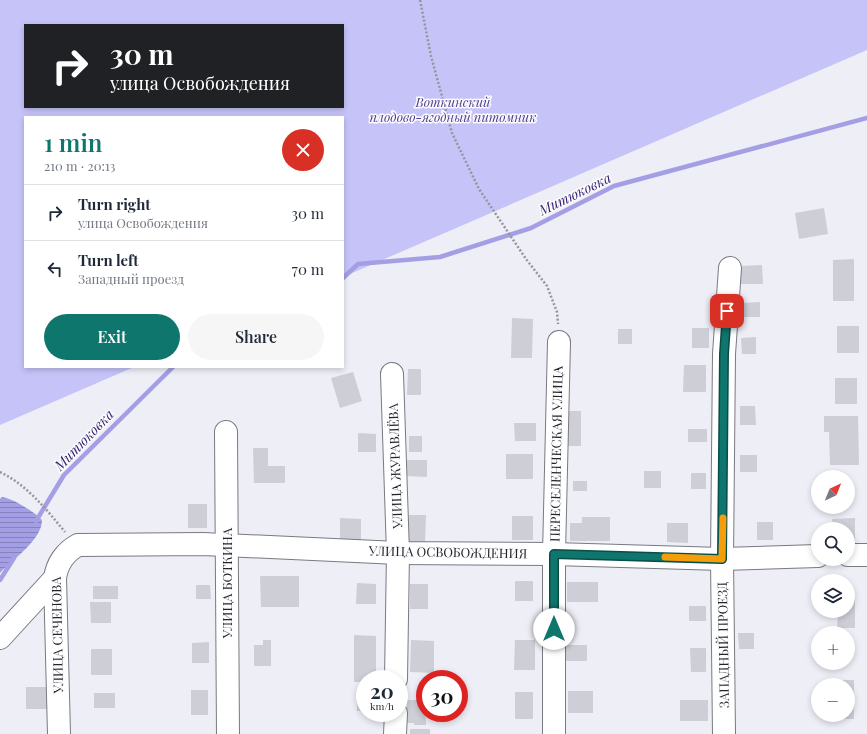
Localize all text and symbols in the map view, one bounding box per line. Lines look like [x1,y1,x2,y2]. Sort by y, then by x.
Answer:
text: 30 m [110,35,174,72]
icon: right [44,40,96,92]
text: улица Освобождения [110,71,290,95]
park label: Воткинский плодово-ягодный питомник [370,93,536,125]
text: 1 min [44,126,102,158]
button: close [282,129,324,171]
text: 210 m · 20:13 [44,157,115,174]
water label: Митюковка [535,168,614,220]
text: Turn right [78,194,151,214]
icon: right [44,202,66,224]
text: 30 m [291,203,324,223]
text: улица Освобождения [78,214,208,231]
text: Turn left [78,250,139,270]
icon: left [44,258,66,280]
text: 70 m [292,259,324,279]
text: Западный проезд [78,270,184,287]
pin [710,294,744,328]
icon: arrive [716,300,738,322]
button: Exit [44,314,180,360]
button: Share [188,314,324,360]
street label: ПЕРЕСЕЛЕНЧЕСКАЯ УЛИЦА [545,365,566,542]
street label: УЛИЦА ЖУРАВЛЁВА [384,402,405,530]
water label: Митюковка [49,405,118,475]
north arrow [811,470,855,514]
map controls [811,470,855,722]
button: search [811,522,855,566]
street label: УЛИЦА БОТКИНА [218,527,235,639]
street label: УЛИЦА ОСВОБОЖДЕНИЯ [368,542,527,561]
button: layers [811,574,855,618]
street label: УЛИЦА СЕЧЕНОВА [47,576,66,695]
street label: ЗАПАДНЫЙ ПРОЕЗД [713,582,732,708]
position arrow [533,608,575,650]
button: + [811,626,855,670]
speed limit sign: 30 [416,670,468,722]
text: 20 [370,677,394,704]
button: − [811,678,855,722]
text: km/h [370,699,394,713]

